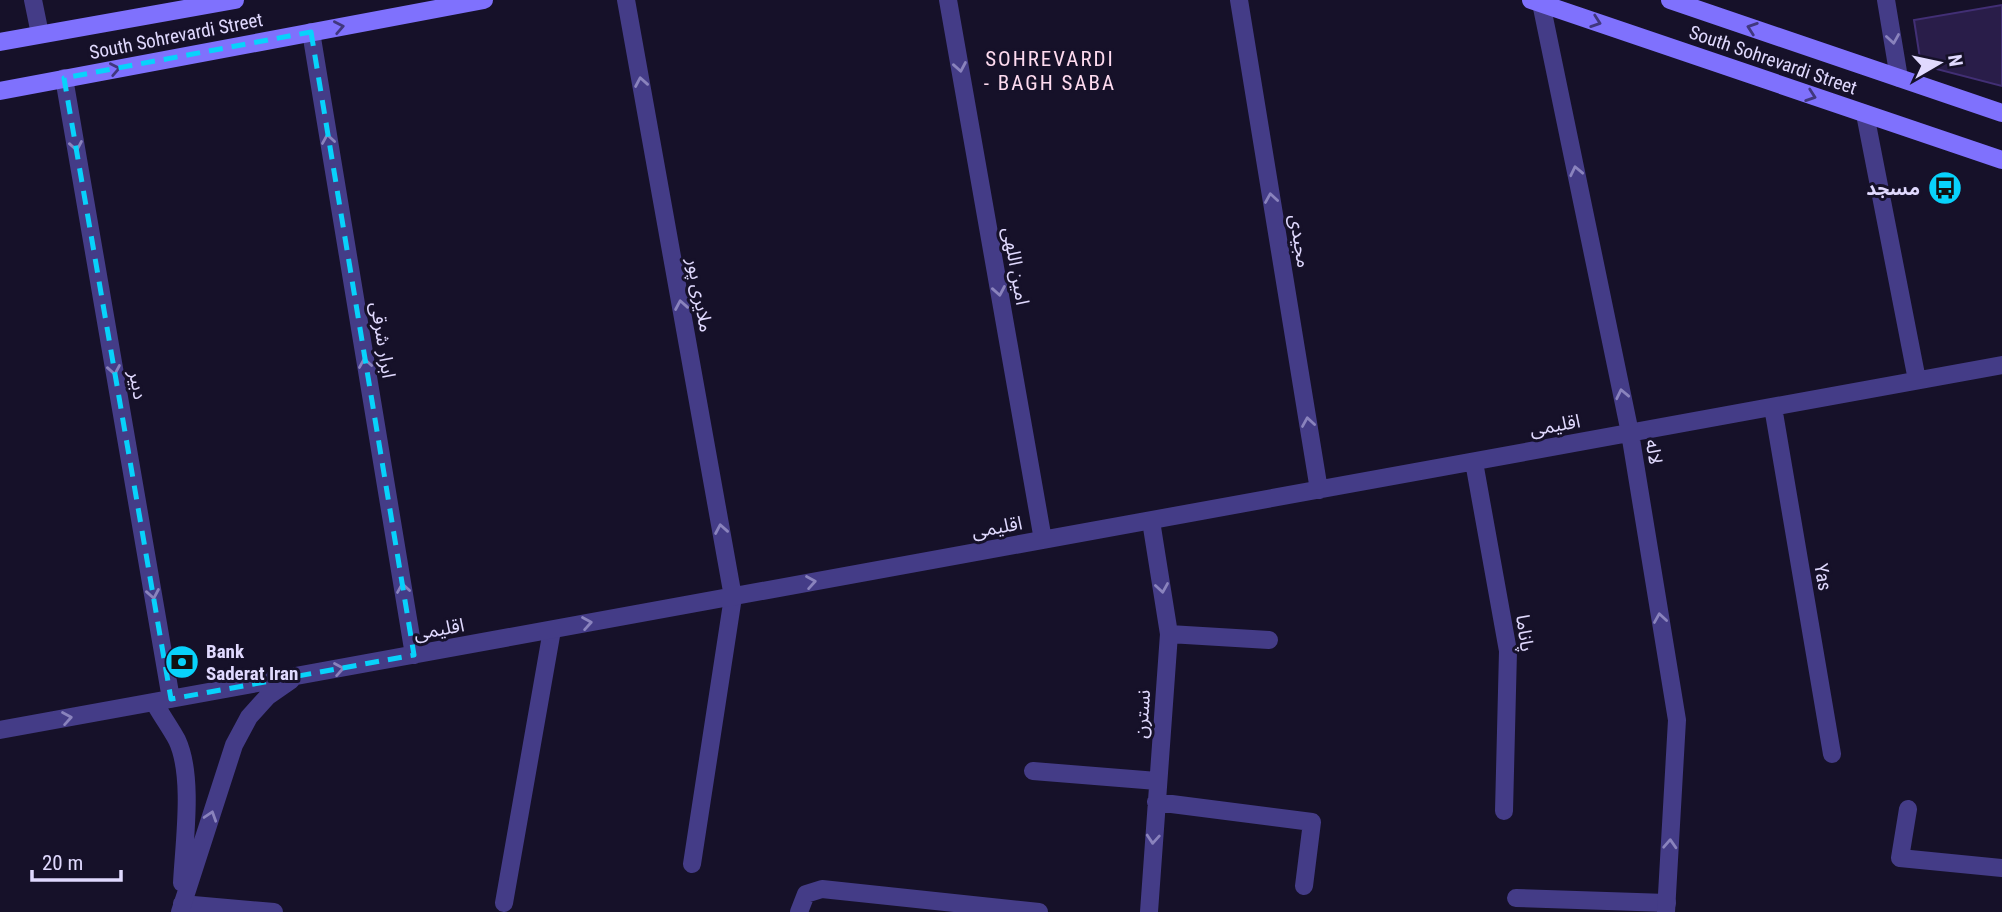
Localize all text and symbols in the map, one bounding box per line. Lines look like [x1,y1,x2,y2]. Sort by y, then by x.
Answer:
street label: South Sohrevardi Street [87,8,265,64]
one-way arrow [1589,14,1601,28]
one-way arrow [333,20,345,35]
street label: South Sohrevardi Street [1686,20,1860,100]
one-way arrow [1746,22,1759,36]
north arrow [1904,28,1974,98]
one-way arrow [1885,33,1900,45]
district label: SOHREVARDI - BAGH SABA [984,47,1116,95]
text: N [1943,53,1968,68]
one-way arrow [951,61,966,73]
one-way arrow [109,62,121,77]
one-way arrow [634,76,649,88]
one-way arrow [1805,87,1817,102]
one-way arrow [321,133,336,145]
one-way arrow [68,140,83,152]
one-way arrow [1569,165,1584,177]
bus stop icon: مسجد [1926,169,1964,207]
place label: مسجد [1866,177,1920,200]
one-way arrow [1264,192,1279,204]
street label: مجیدی [1284,213,1316,269]
street label: امین اللهی [998,225,1034,307]
street label: ملایری پور [681,255,718,334]
one-way arrow [991,285,1006,297]
street label: ابرار شرقی [366,300,400,380]
one-way arrow [674,300,689,311]
one-way arrow [358,357,373,369]
one-way arrow [106,364,121,376]
street label: دبیر [124,368,152,401]
one-way arrow [1615,388,1630,400]
street label: اقلیمی [1528,409,1582,441]
one-way arrow [1301,416,1316,428]
street label: لاله [1641,438,1667,466]
street label: اقلیمی [970,511,1024,543]
one-way arrow [714,523,729,535]
street label: Yas [1809,562,1837,592]
one-way arrow [805,576,817,591]
one-way arrow [396,582,411,594]
one-way arrow [1154,582,1169,594]
one-way arrow [145,588,160,600]
one-way arrow [1653,612,1668,624]
street label: اقلیمی [412,613,466,645]
street label: پاناما [1510,613,1539,653]
one-way arrow [581,617,593,632]
place label: Bank Saderat Iran [206,640,298,685]
bank icon: Bank Saderat Iran [163,643,201,681]
one-way arrow [333,662,345,677]
street label: نسترن [1129,689,1155,739]
one-way arrow [61,711,73,726]
one-way arrow [202,810,217,822]
one-way arrow [1146,834,1161,845]
scale bar [32,838,121,882]
one-way arrow [1662,838,1677,849]
text: 20 m [42,851,83,875]

